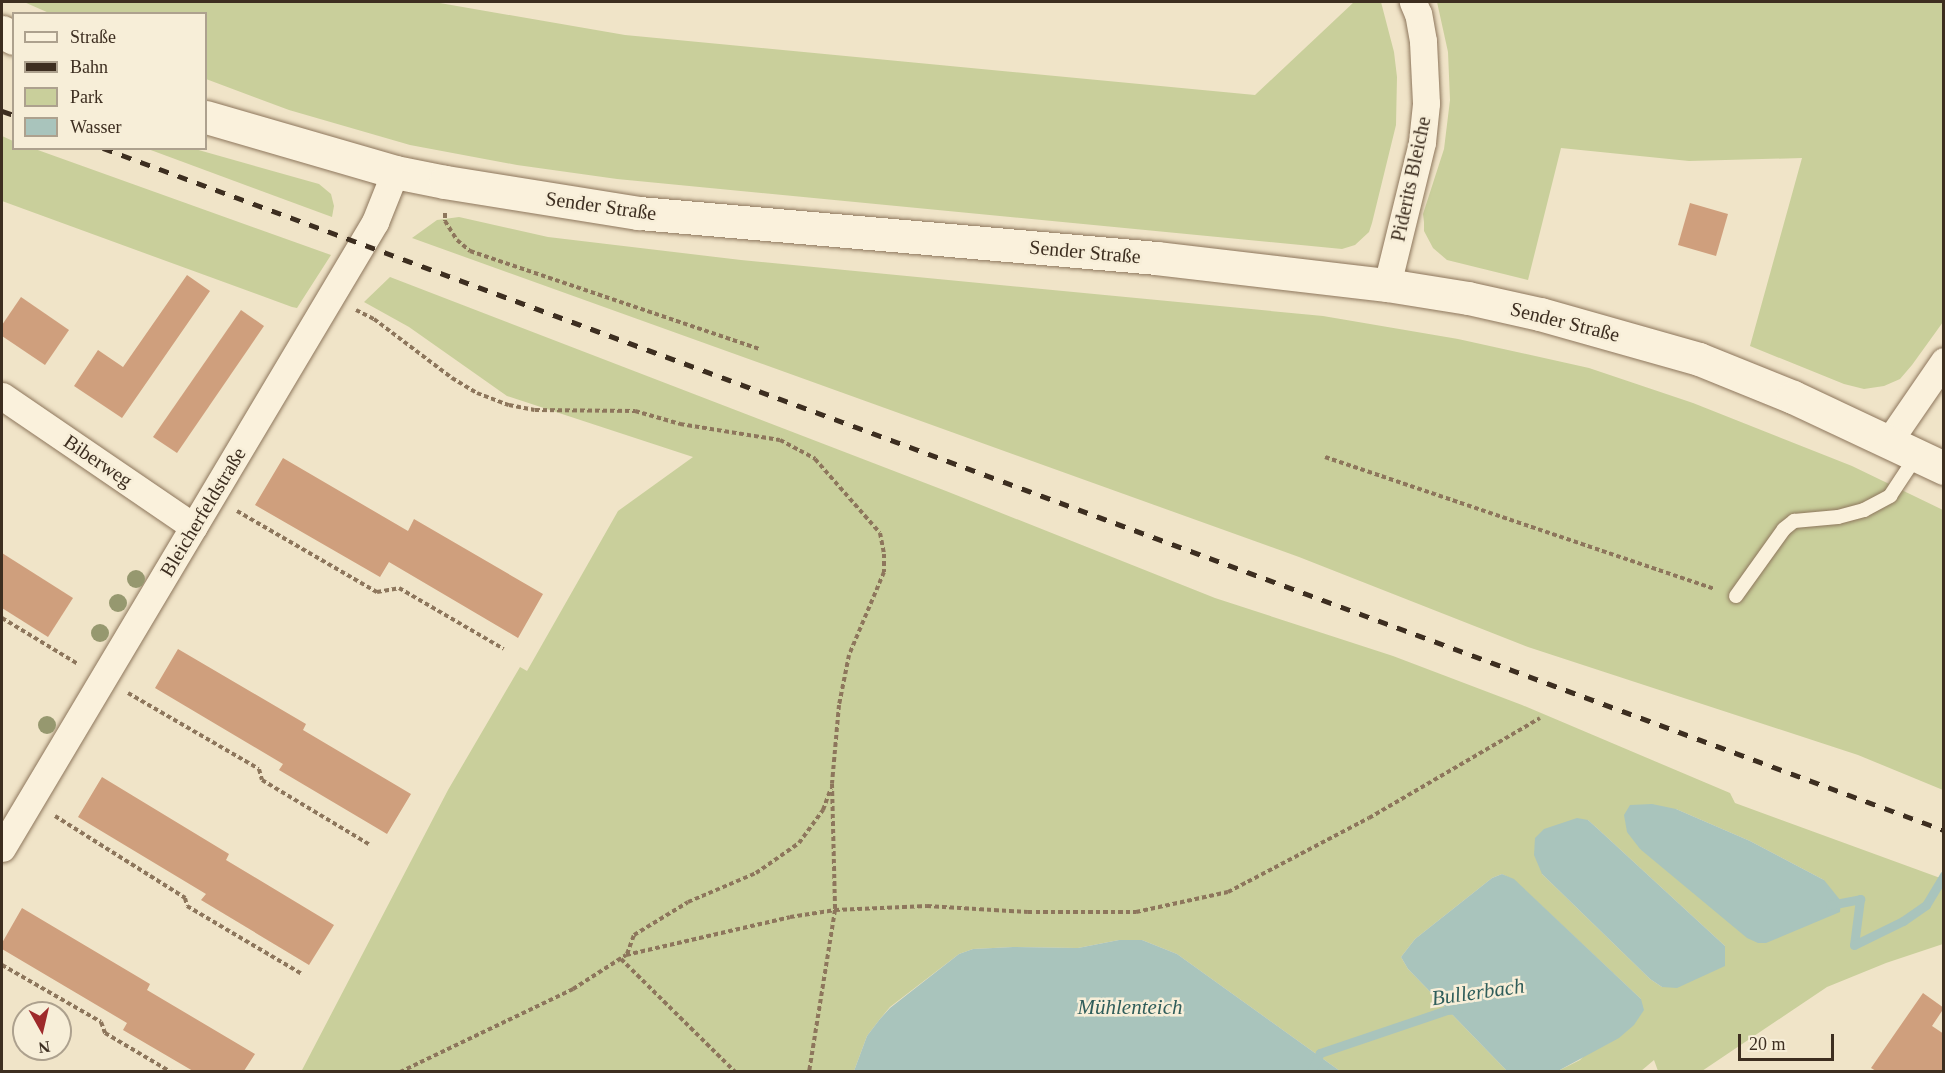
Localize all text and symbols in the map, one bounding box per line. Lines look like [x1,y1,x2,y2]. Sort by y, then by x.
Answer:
legend [12,12,207,150]
text: Straße [70,27,116,47]
text: Bahn [70,57,108,77]
text: Park [70,87,103,107]
street label: Piderits Bleiche [1386,114,1436,244]
text: Wasser [70,117,122,137]
street label: Sender Straße [544,186,658,226]
street label: Sender Straße [1028,235,1142,269]
street label: Sender Straße [1508,297,1622,347]
street label: Biberweg [59,429,137,493]
street label: Bleicherfeldstraße [155,443,251,581]
water label: Bullerbach [1430,973,1526,1011]
water label: Mühlenteich [1078,994,1182,1020]
north arrow [12,1001,72,1061]
scale bar [1741,1022,1837,1060]
text: 20 m [1749,1034,1786,1054]
text: N [37,1038,51,1057]

